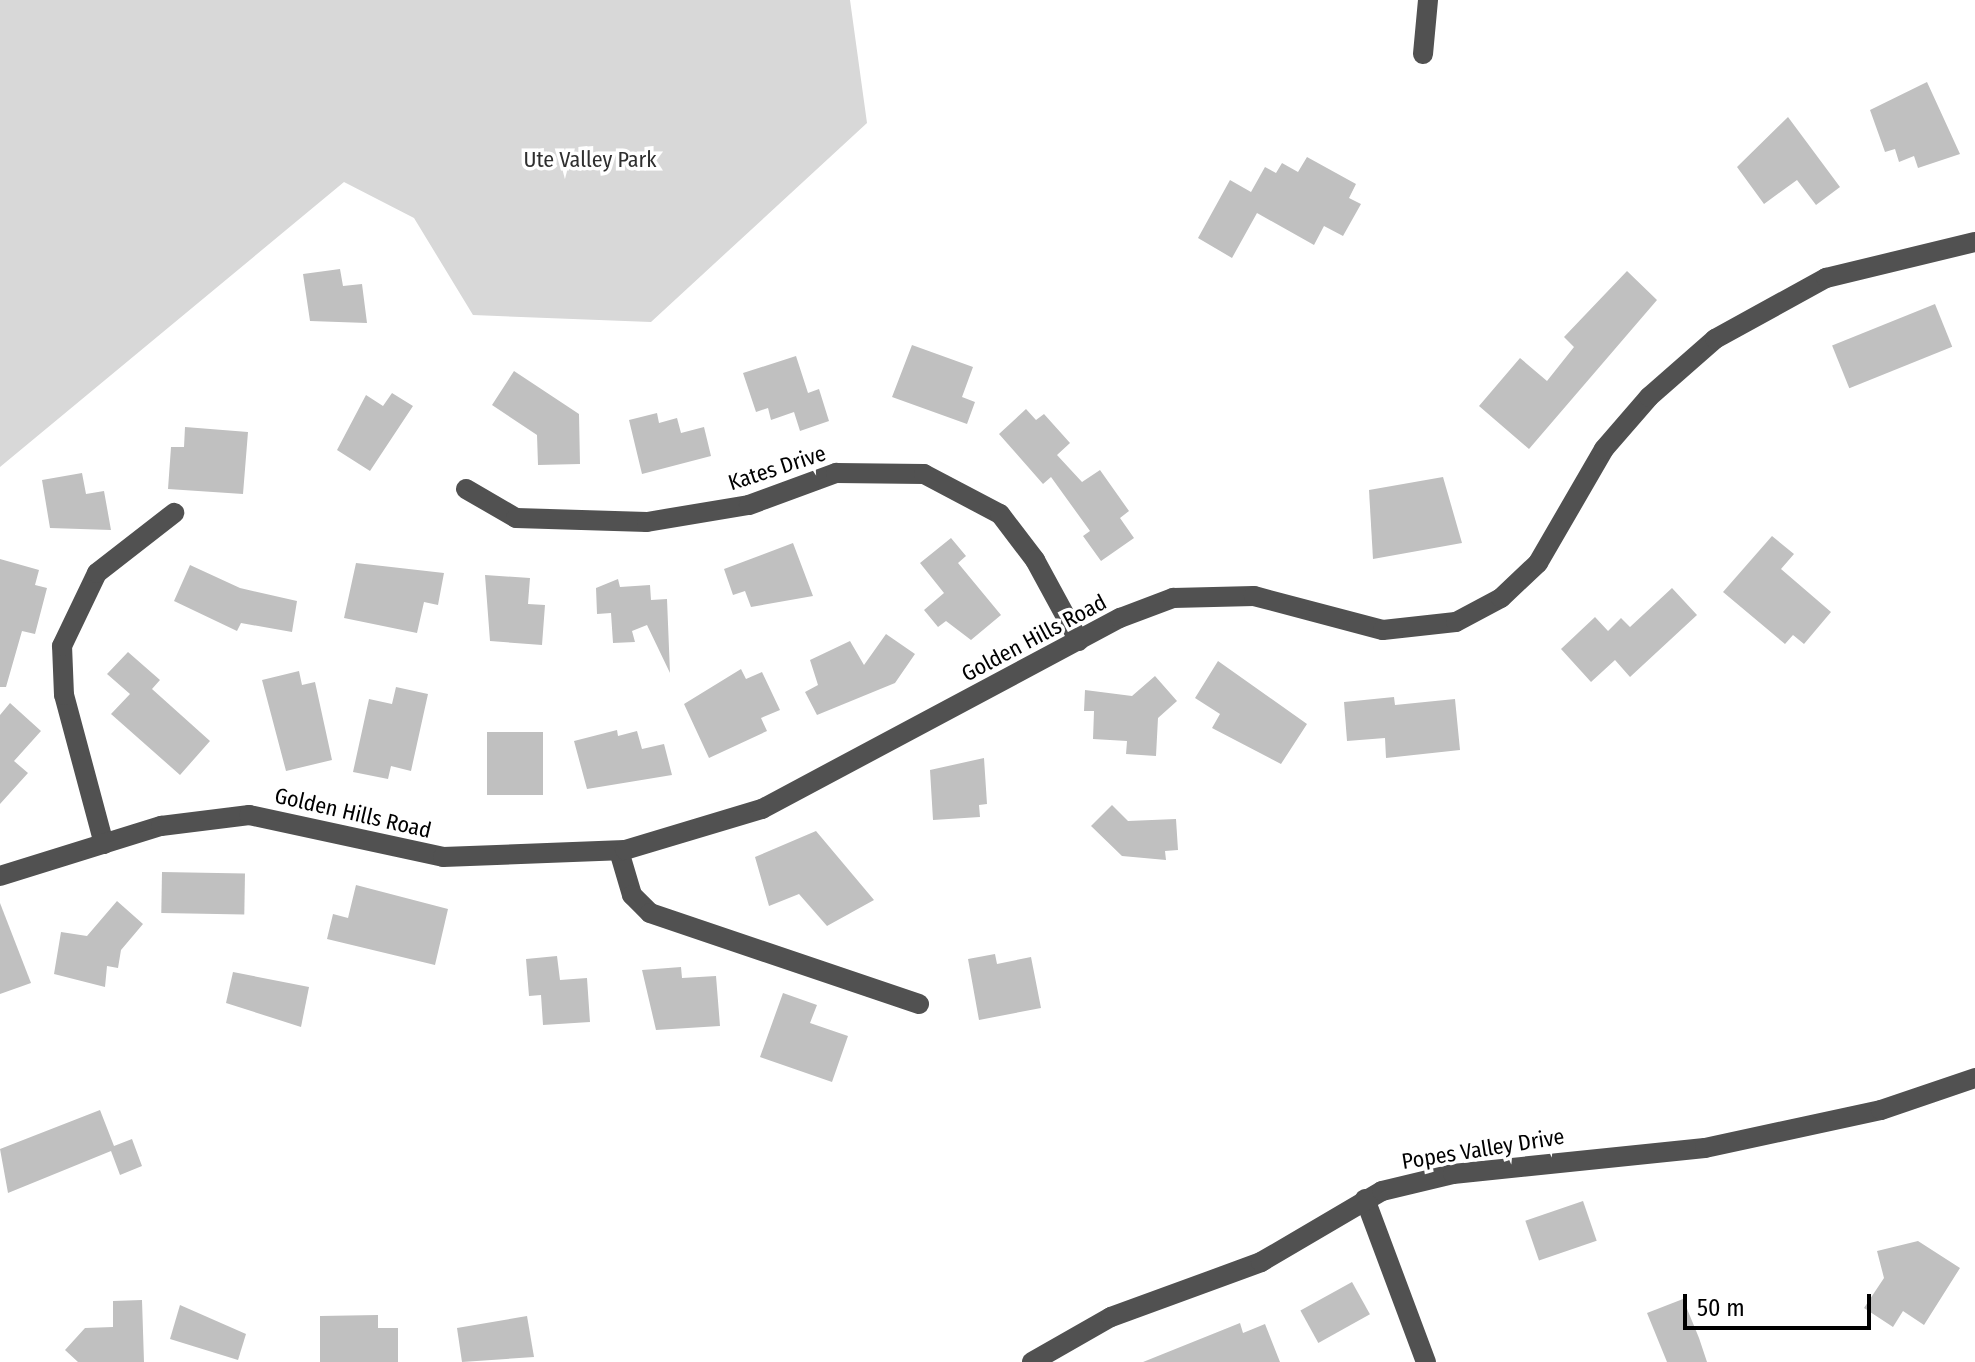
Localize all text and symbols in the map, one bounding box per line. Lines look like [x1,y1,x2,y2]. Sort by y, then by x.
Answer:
park label: Ute Valley Park [523,147,657,173]
street label: Kates Drive [725,440,829,496]
street label: Golden Hills Road [957,589,1111,687]
street label: Golden Hills Road [272,782,434,844]
street label: Popes Valley Drive [1400,1123,1566,1175]
scale bar [1687,1278,1875,1328]
text: 50 m [1697,1294,1745,1322]

